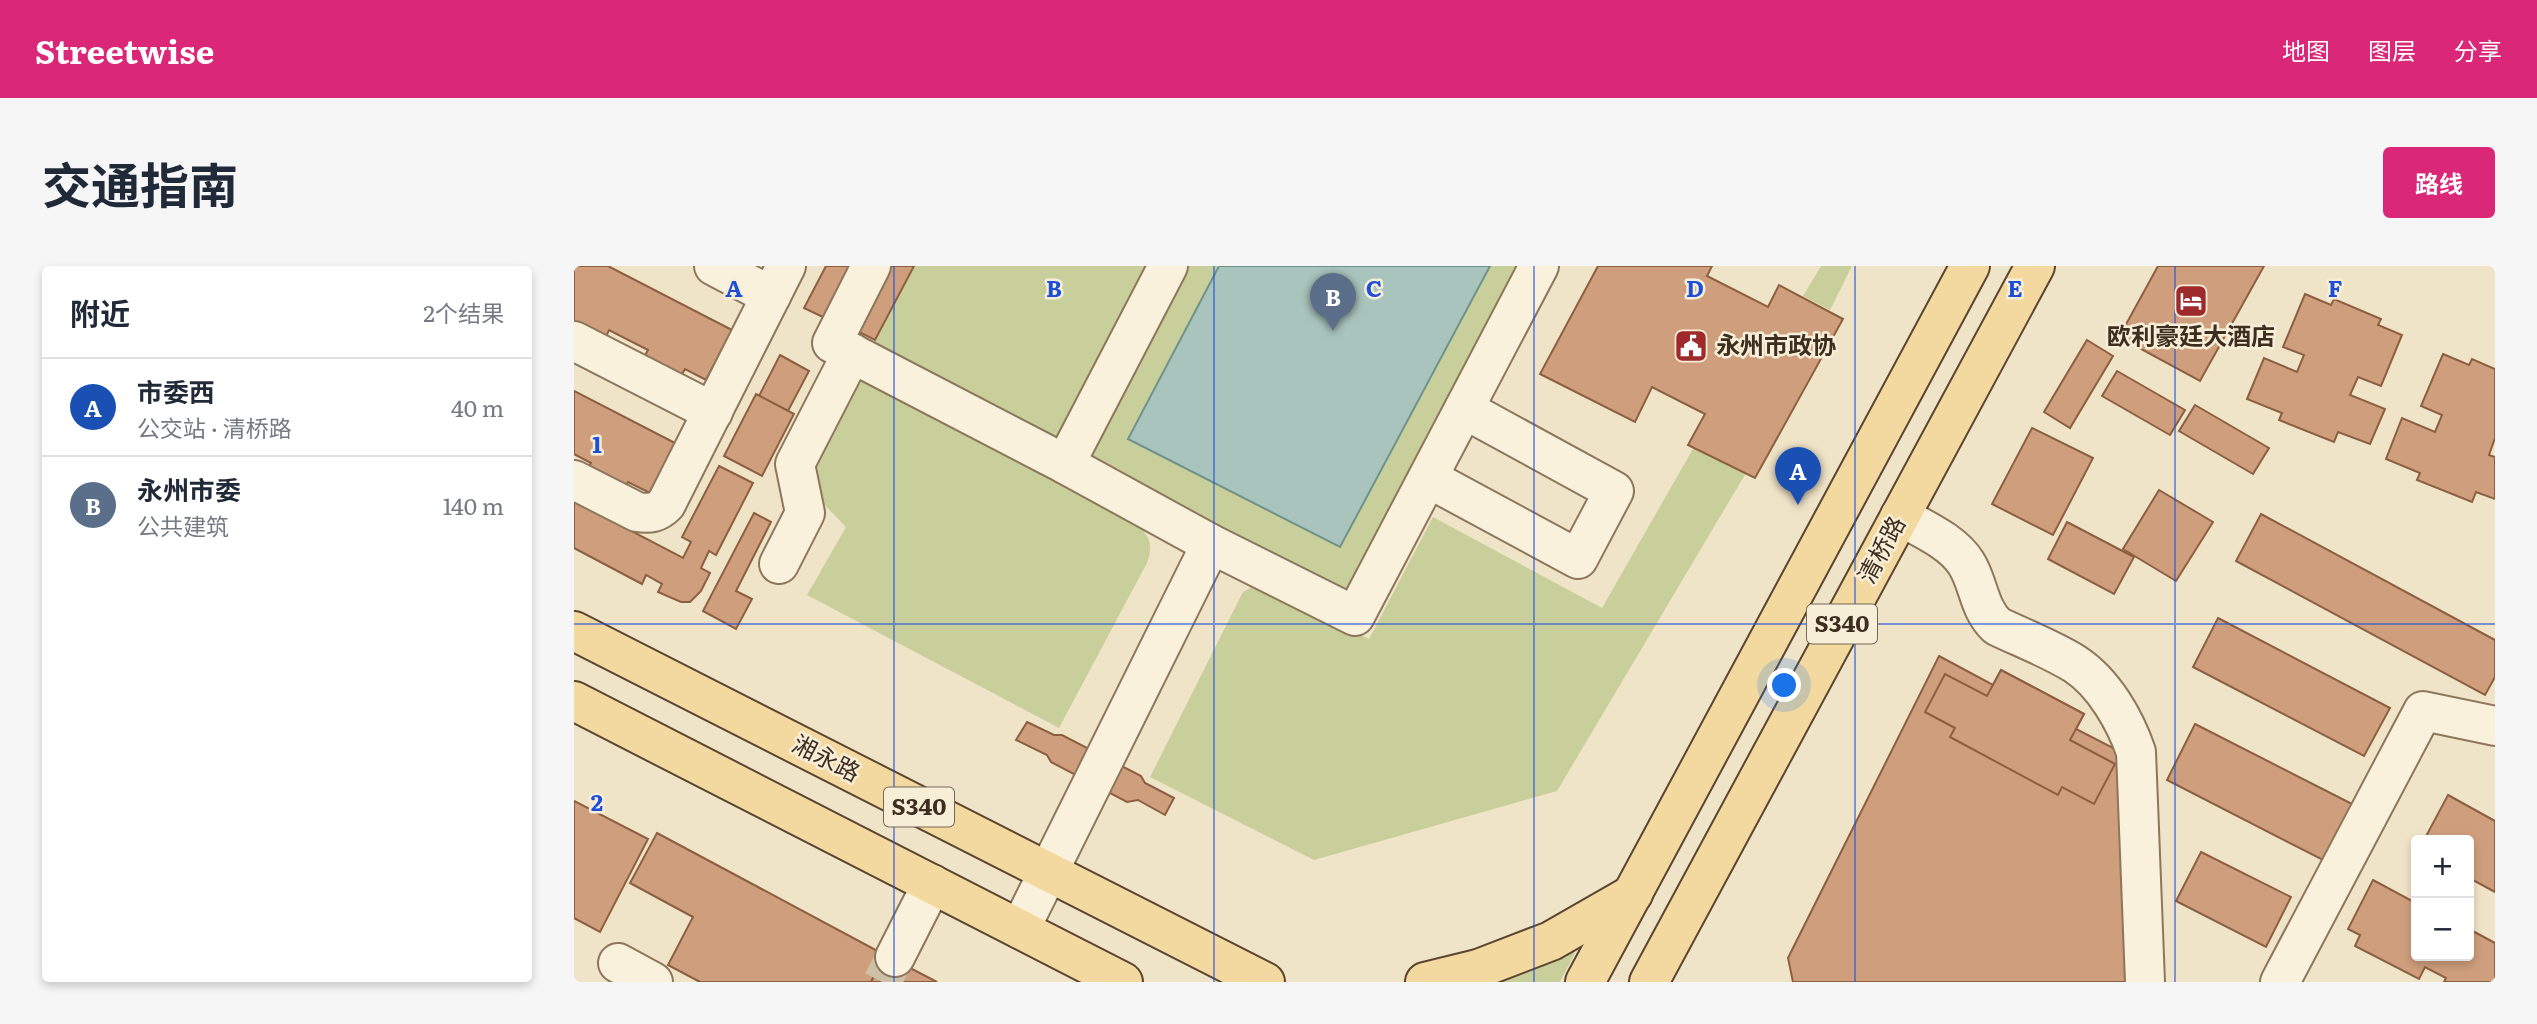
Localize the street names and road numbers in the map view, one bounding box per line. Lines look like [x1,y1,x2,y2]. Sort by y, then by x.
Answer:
street label: 清桥路 [1847,509,1912,589]
road number: S340 [1807,604,1877,644]
street label: 湘永路 [787,725,867,789]
road number: S340 [884,788,954,827]

